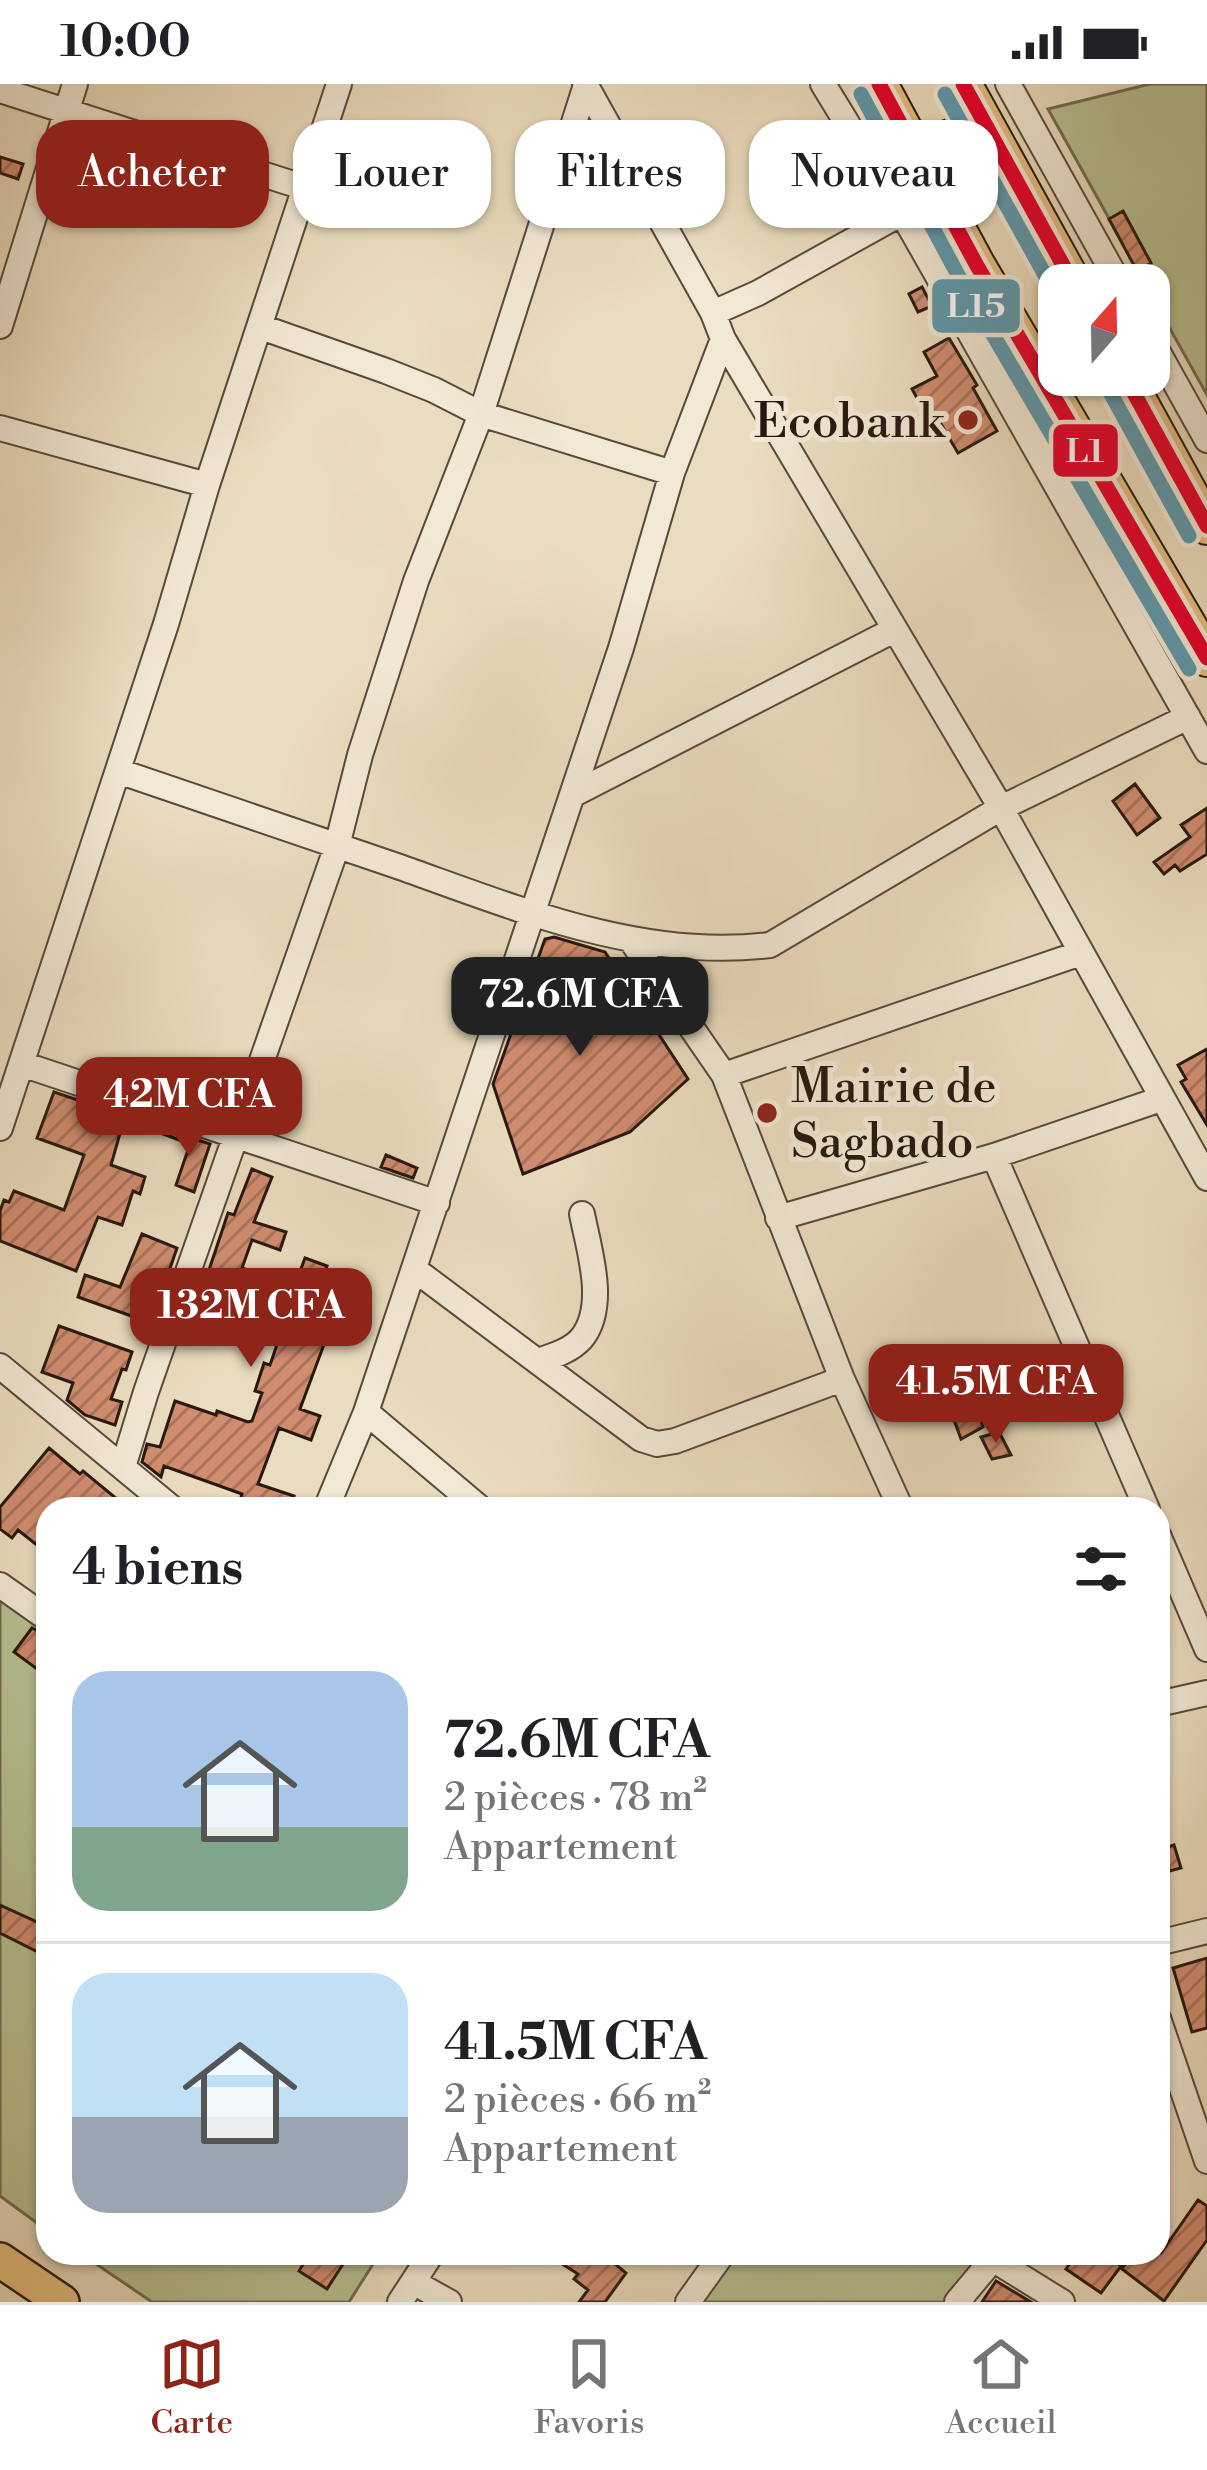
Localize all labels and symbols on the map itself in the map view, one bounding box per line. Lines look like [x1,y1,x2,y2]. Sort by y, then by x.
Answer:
north arrow [1038,264,1170,396]
line badge: L15 [930,277,1022,335]
text: L15 [947,287,1005,328]
place label: Ecobank [754,393,947,453]
marker: Ecobank [955,407,981,433]
line badge: L1 [1051,422,1120,479]
text: L1 [1066,432,1104,473]
pin: 72.6M CFA [443,957,717,1059]
pin: 42M CFA [78,1057,300,1159]
place label: Mairie de Sagbado [791,1058,997,1173]
marker: Mairie de Sagbado [754,1100,780,1126]
pin: 132M CFA [127,1268,375,1370]
pin: 41.5M CFA [859,1344,1133,1446]

